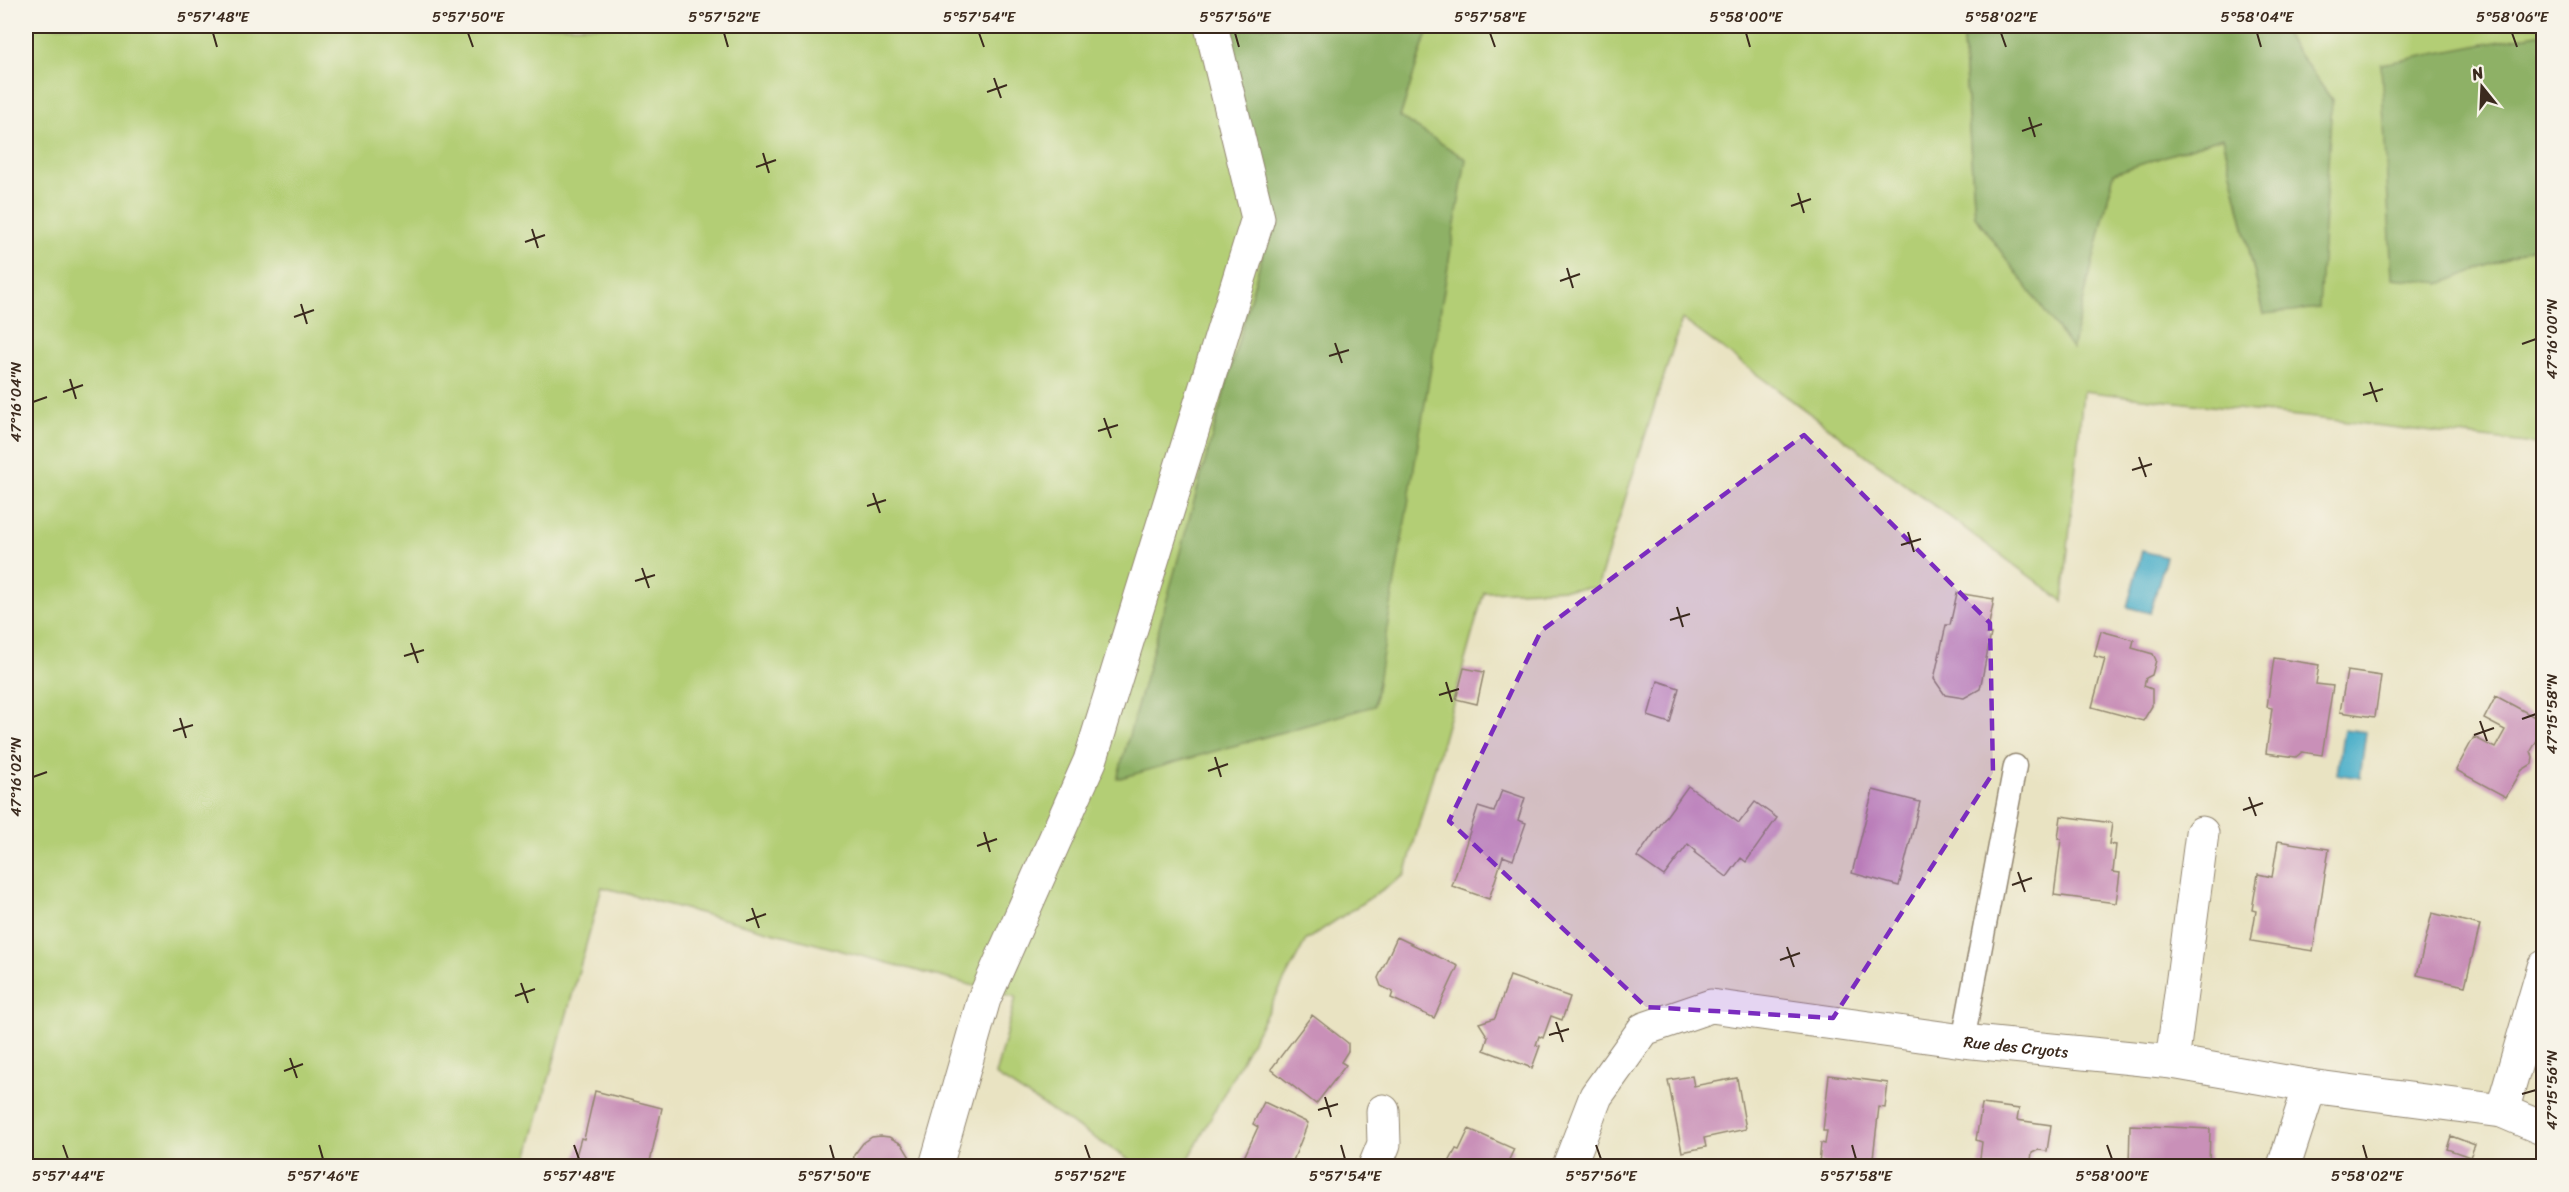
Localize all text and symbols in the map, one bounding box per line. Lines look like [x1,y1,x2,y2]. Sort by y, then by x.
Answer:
text: 5°57'48"E [177,4,251,30]
text: 5°57'50"E [432,4,506,30]
text: 5°57'52"E [688,4,761,30]
text: 5°57'54"E [943,4,1017,30]
text: 5°57'56"E [1199,4,1272,30]
text: 5°57'58"E [1454,4,1528,30]
text: 5°58'00"E [1710,4,1784,30]
text: 5°58'02"E [1965,4,2039,30]
text: 5°58'04"E [2221,4,2295,30]
text: 5°58'06"E [2476,4,2550,30]
north arrow [2452,57,2512,117]
text: N [2467,57,2488,89]
text: 47°16'00"N [2539,298,2565,379]
text: 47°16'04"N [3,361,29,442]
text: 47°15'58"N [2539,673,2565,754]
text: 47°16'02"N [3,737,29,817]
street label: Rue des Cryots [1962,1027,2070,1067]
text: 47°15'56"N [2539,1049,2565,1130]
text: 5°57'44"E [32,1163,106,1189]
text: 5°57'46"E [287,1163,360,1189]
text: 5°57'48"E [543,1163,617,1189]
text: 5°57'50"E [798,1163,872,1189]
text: 5°57'52"E [1054,1163,1127,1189]
text: 5°57'54"E [1309,1163,1383,1189]
text: 5°57'56"E [1565,1163,1638,1189]
text: 5°57'58"E [1820,1163,1894,1189]
text: 5°58'00"E [2076,1163,2150,1189]
text: 5°58'02"E [2331,1163,2405,1189]

